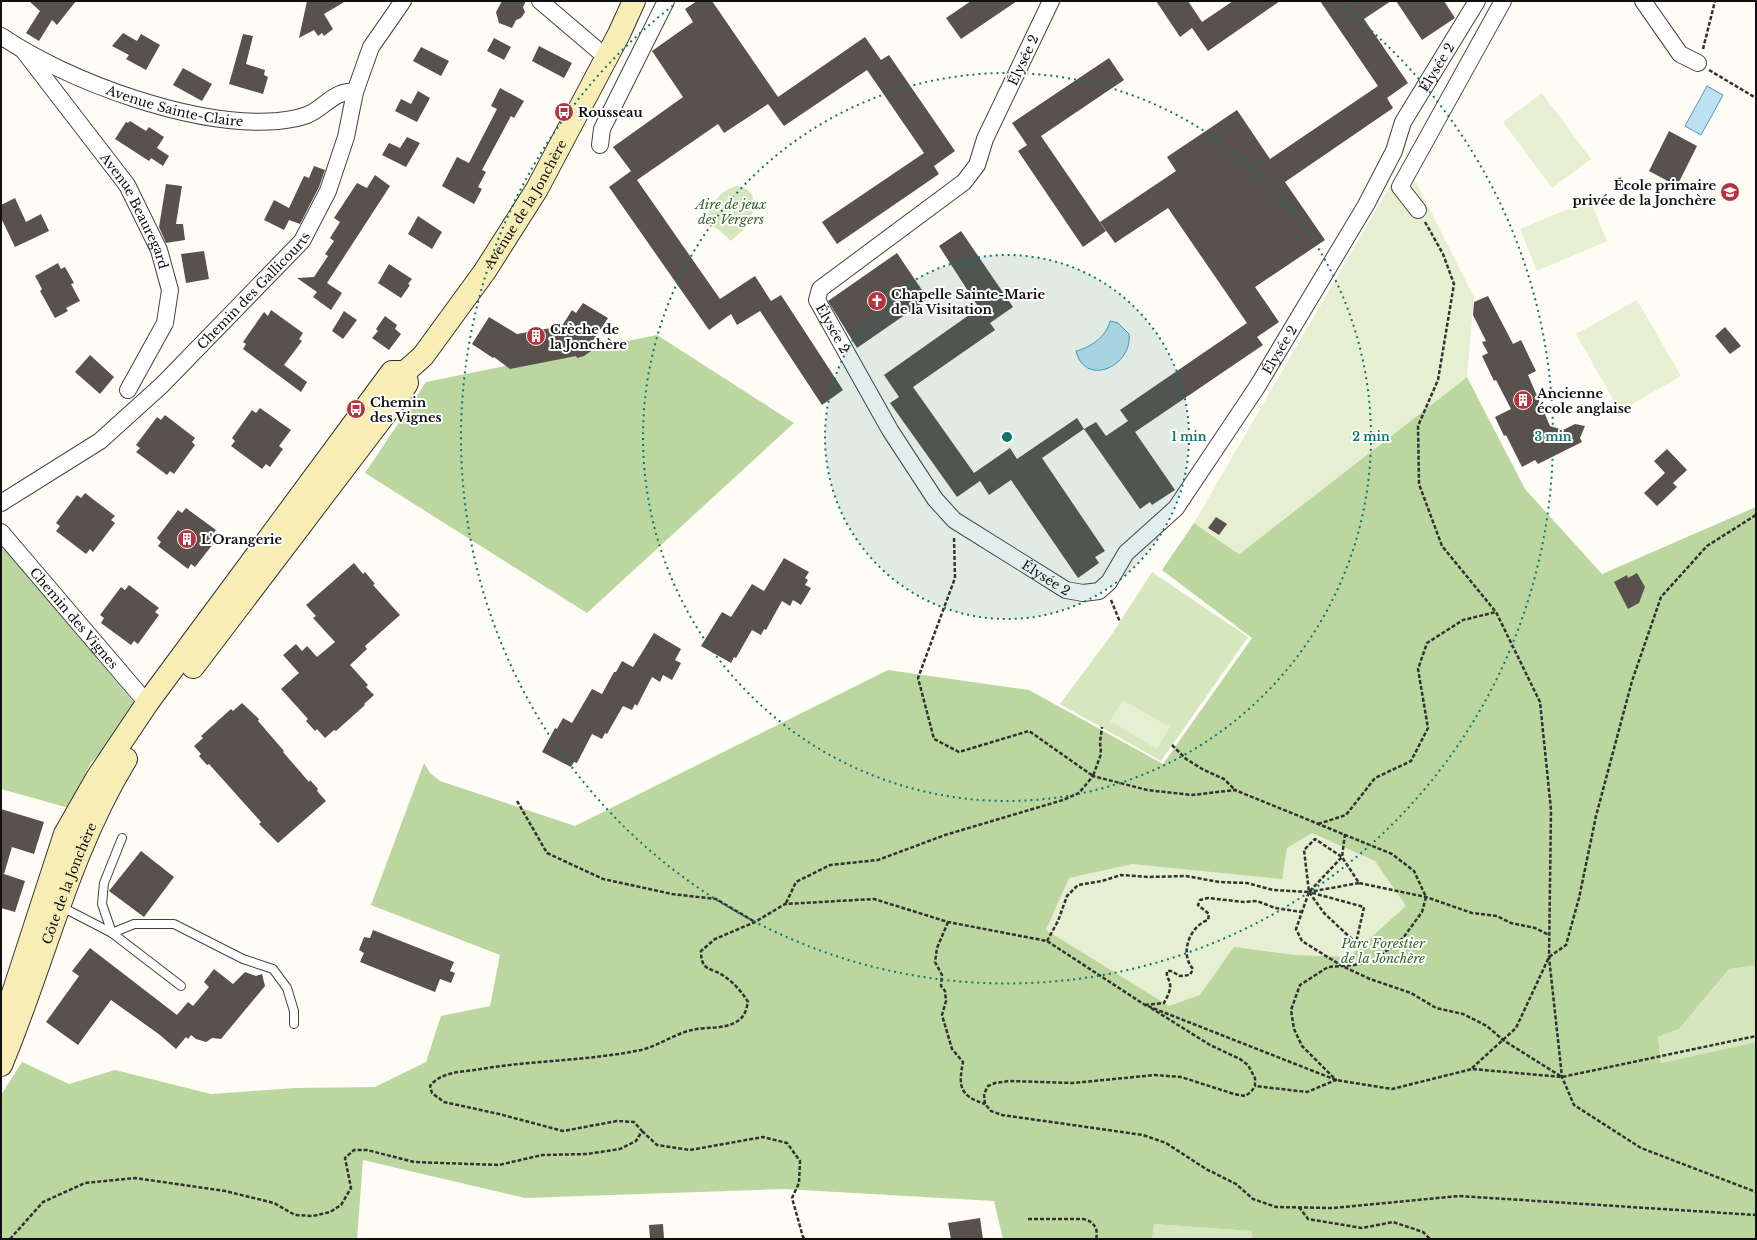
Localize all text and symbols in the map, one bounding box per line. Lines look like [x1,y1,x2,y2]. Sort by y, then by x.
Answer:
street label: Élysée 2 [1004,32,1043,88]
street label: Élysée 2 [1415,40,1458,95]
street label: Avenue Sainte-Claire [103,81,244,130]
bus stop icon: Rousseau [553,101,575,123]
place label: Rousseau [578,104,643,121]
street label: Avenue de la Jonchère [480,137,571,273]
street label: Avenue Beauregard [96,149,172,271]
place label: École primaire privée de la Jonchère [1572,177,1716,209]
school or university icon: École primaire privée de la Jonchère [1719,181,1741,203]
park label: Aire de jeux des Vergers [694,196,767,228]
street label: Chemin des Gallicourts [193,229,314,353]
place label: Chapelle Sainte-Marie de la Visitation [891,286,1045,318]
church icon: Chapelle Sainte-Marie de la Visitation [866,290,888,312]
street label: Élysée 2 [812,301,853,357]
place label: Crèche de la Jonchère [550,321,627,353]
street label: Élysée 2 [1258,322,1301,378]
building icon: Crèche de la Jonchère [525,325,547,347]
place label: Ancienne école anglaise [1536,385,1632,417]
building icon: Ancienne école anglaise [1512,389,1534,411]
place label: Chemin des Vignes [370,394,442,426]
bus stop icon: Chemin des Vignes [345,398,367,420]
text: 1 min [1172,429,1207,444]
text: 2 min [1352,429,1390,444]
text: 3 min [1534,429,1572,444]
centre of rings [1000,430,1014,444]
building icon: L'Orangerie [176,528,198,550]
place label: L'Orangerie [201,531,282,548]
street label: Élysée 2 [1018,557,1074,600]
street label: Chemin des Vignes [26,564,122,673]
street label: Côte de la Jonchère [38,820,100,947]
park label: Parc Forestier de la Jonchère [1340,935,1426,967]

